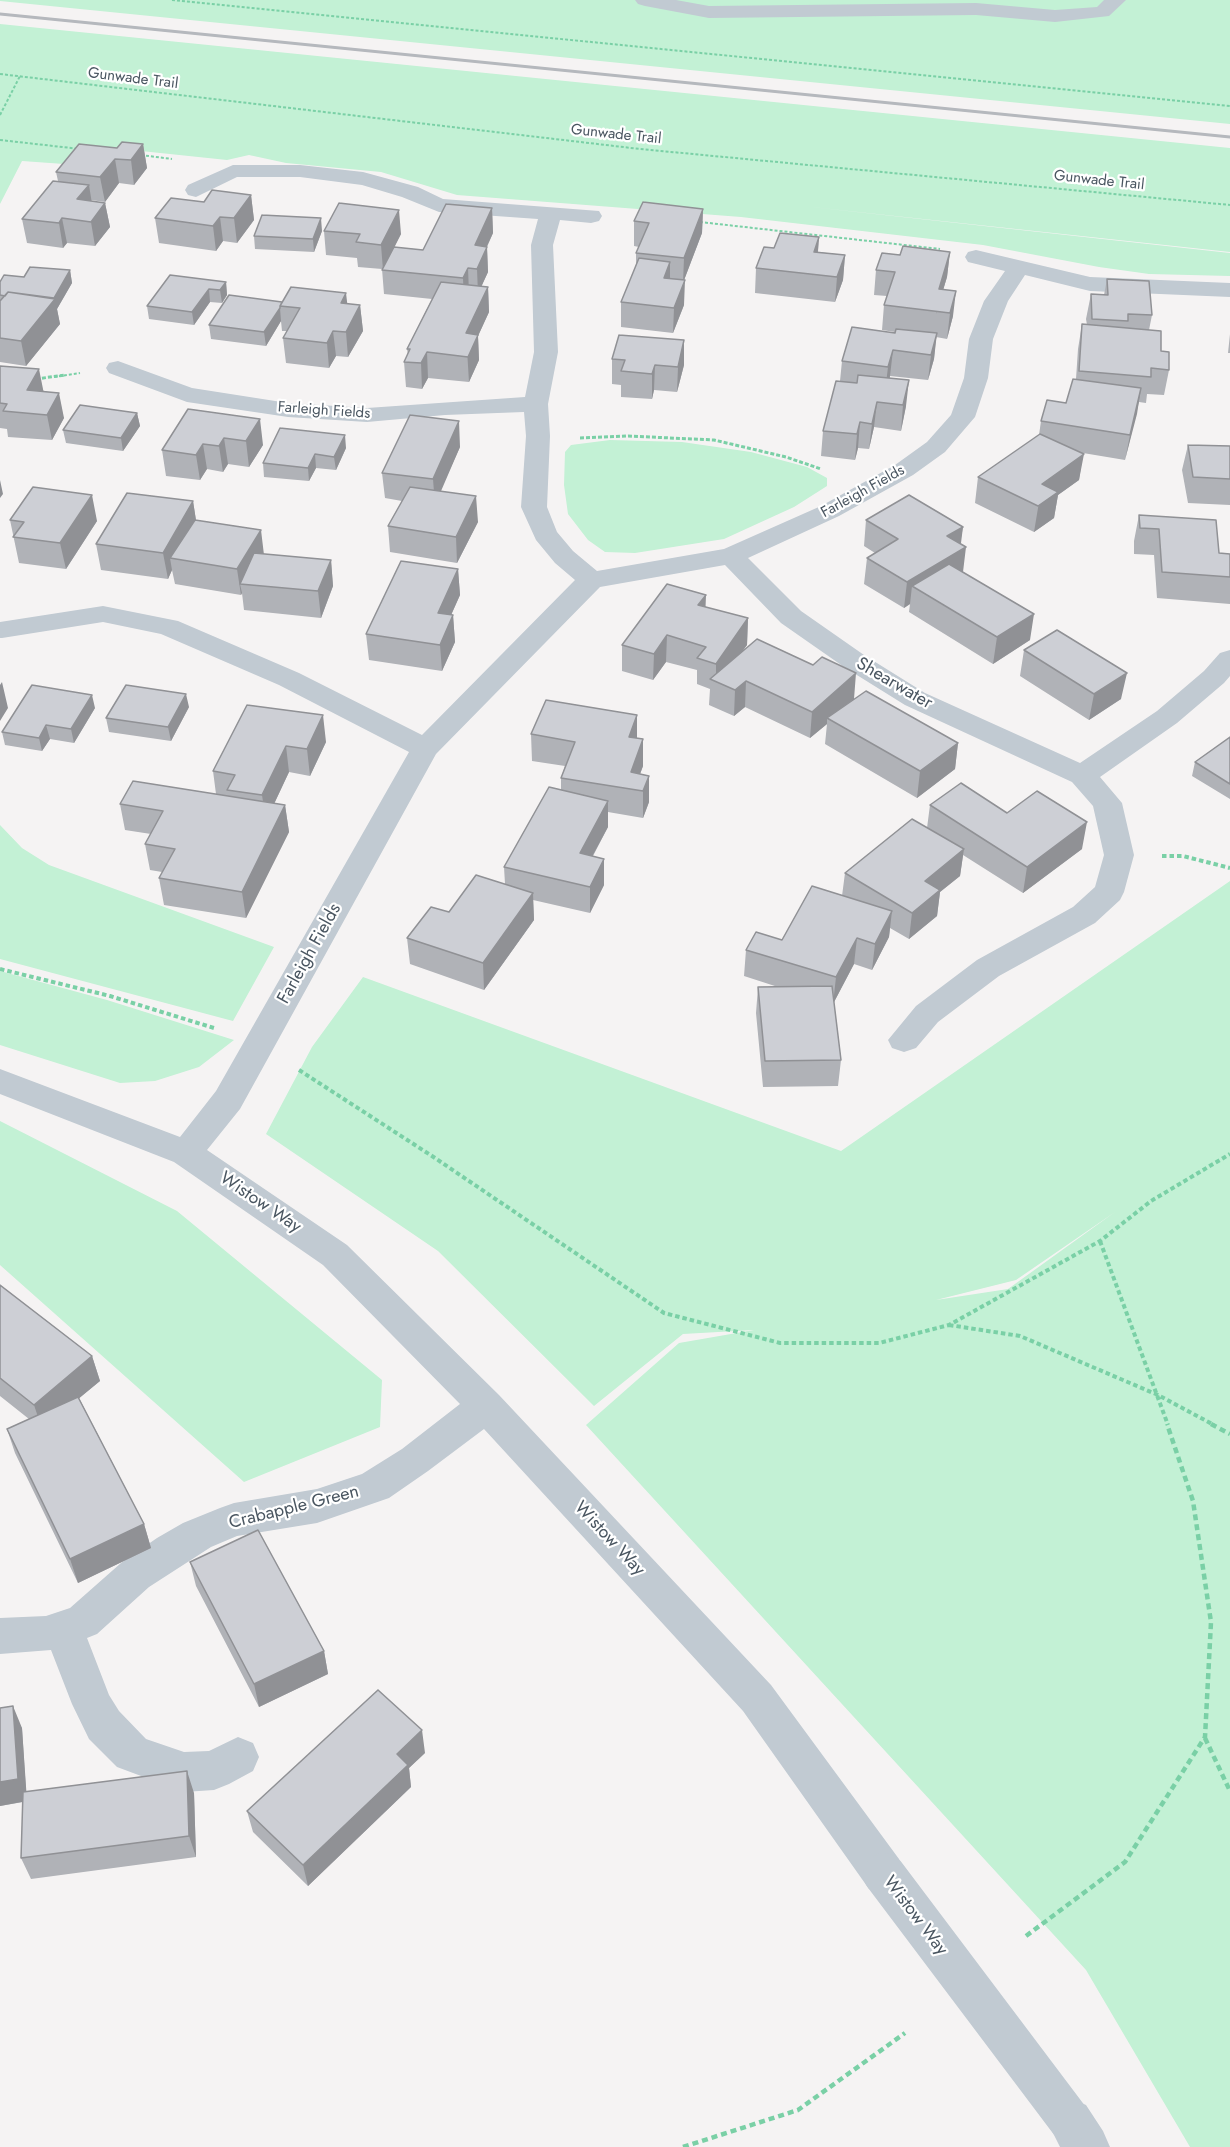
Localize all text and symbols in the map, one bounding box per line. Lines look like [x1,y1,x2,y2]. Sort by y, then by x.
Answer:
street label: Gunwade Trail [87,65,179,93]
street label: Gunwade Trail [570,121,662,149]
street label: Gunwade Trail [1053,167,1145,195]
street label: Farleigh Fields [277,399,371,423]
street label: Farleigh Fields [818,462,908,522]
street label: Shearwater [852,653,936,715]
street label: Farleigh Fields [274,900,346,1008]
street label: Wistow Way [215,1168,305,1238]
street label: Crabapple Green [227,1481,361,1535]
street label: Wistow Way [569,1497,649,1581]
street label: Wistow Way [878,1872,952,1960]

